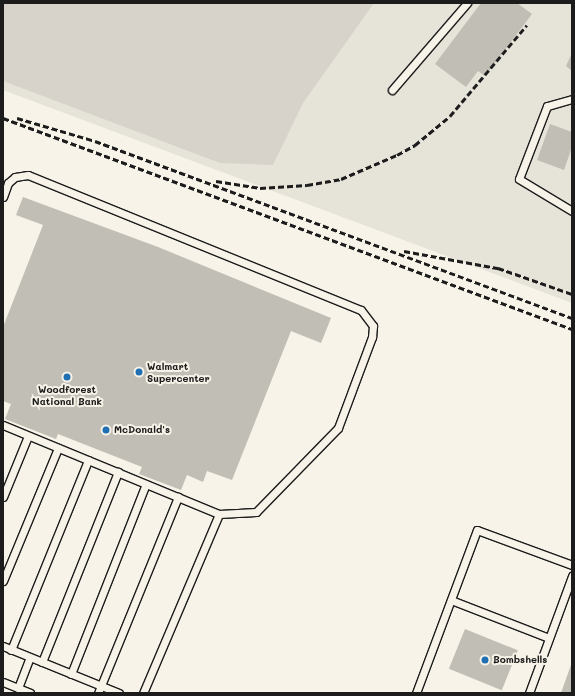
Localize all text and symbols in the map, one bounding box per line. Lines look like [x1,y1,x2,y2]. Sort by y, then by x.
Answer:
place label: Walmart Supercenter [147,360,210,384]
marker: Walmart Supercenter [134,367,144,377]
marker: Woodforest National Bank [62,372,72,382]
place label: Woodforest National Bank [32,383,102,406]
place label: McDonald's [114,424,170,436]
marker: McDonald's [101,425,111,435]
place label: Bombshells [493,654,547,666]
marker: Bombshells [480,655,490,665]

